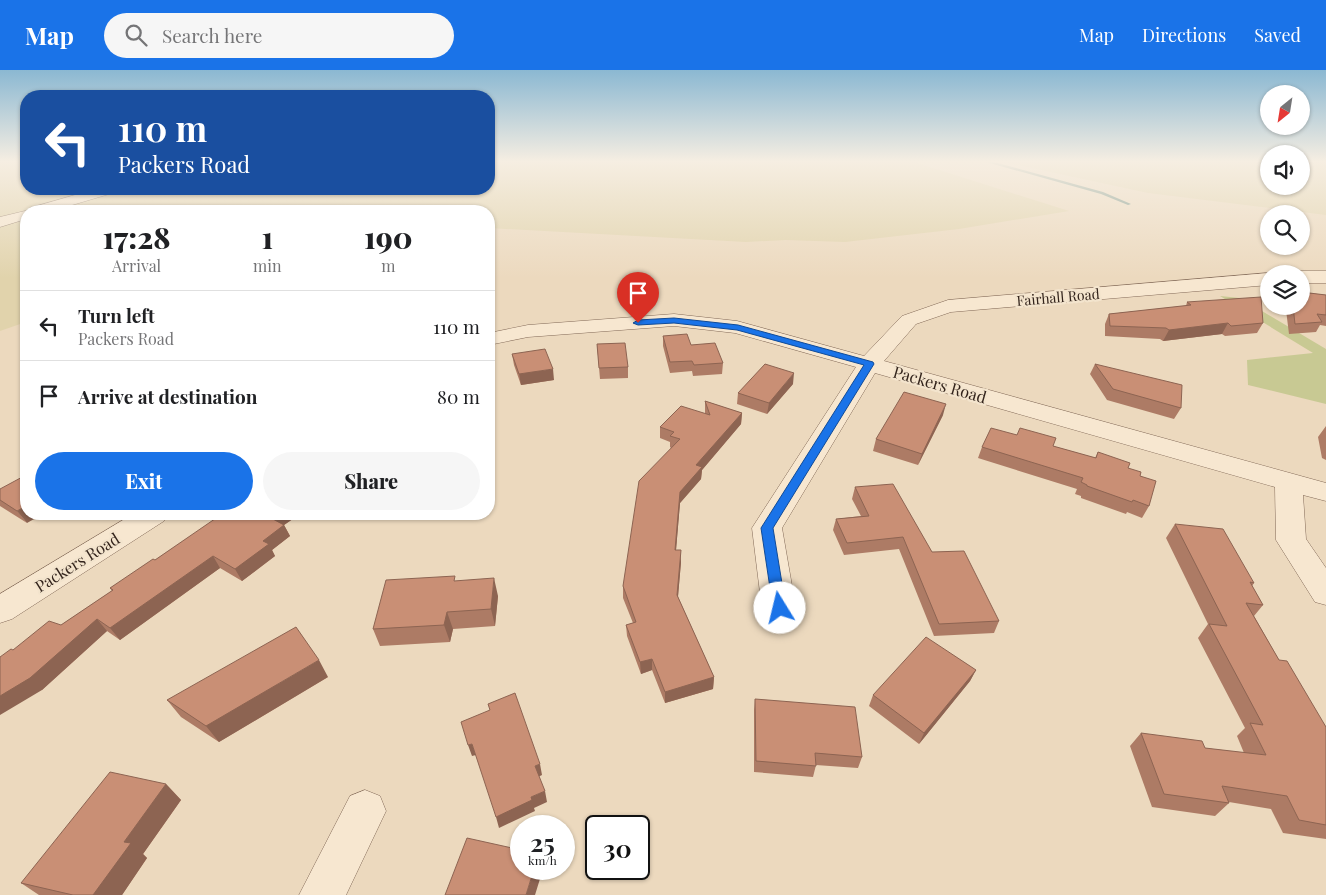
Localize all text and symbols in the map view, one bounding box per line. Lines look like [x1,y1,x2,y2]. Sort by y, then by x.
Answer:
search box [104,13,454,58]
text: Map [25,19,74,51]
icon: search [122,21,150,49]
text: Search here [162,22,262,48]
text: Map [1079,23,1114,47]
text: Directions [1142,23,1226,47]
text: Saved [1254,23,1301,47]
north arrow [1260,85,1310,135]
map controls [1260,85,1310,315]
text: 110 m [118,104,207,151]
icon: left [35,110,100,175]
button: sound [1260,145,1310,195]
text: Packers Road [118,149,250,179]
button: search [1260,205,1310,255]
text: 17:28 [102,217,171,257]
text: 1 [261,217,273,257]
text: 190 [364,217,412,257]
text: Arrival [112,255,161,276]
text: min [253,255,282,276]
text: m [381,255,395,276]
button: layers [1260,265,1310,315]
pin [617,272,659,323]
icon: arrive [624,279,652,307]
street label: Fairhall Road [1016,284,1100,310]
text: Turn left [78,302,155,328]
icon: left [35,312,63,340]
text: 110 m [433,313,480,339]
text: Packers Road [78,328,174,349]
street label: Packers Road [891,361,989,407]
icon: arrive [35,382,63,410]
text: Arrive at destination [78,383,258,409]
text: 80 m [437,383,480,409]
button: Exit [35,452,253,510]
button: Share [263,452,480,510]
street label: Packers Road [31,528,123,596]
position arrow [753,581,805,633]
speed limit sign: 30 [585,815,650,880]
text: 25 [530,825,555,858]
text: km/h [528,852,557,868]

